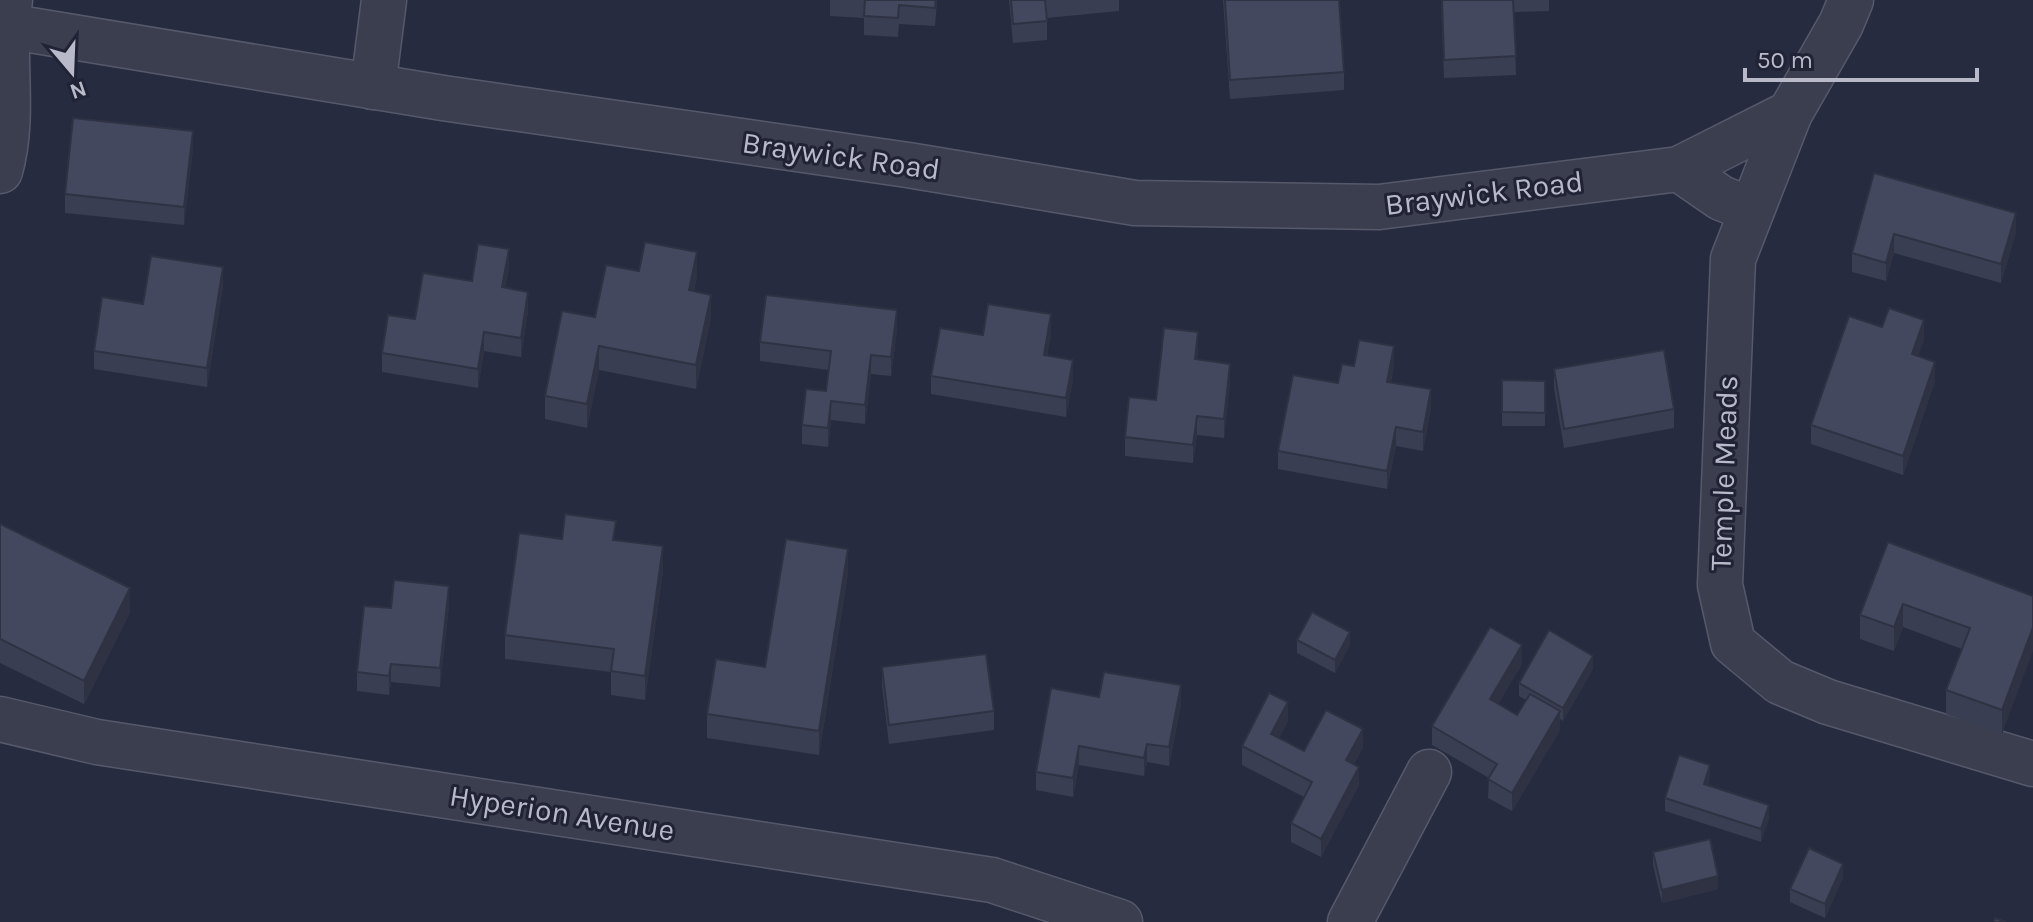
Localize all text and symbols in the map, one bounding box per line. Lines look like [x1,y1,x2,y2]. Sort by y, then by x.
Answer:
north arrow [32,32,112,112]
scale bar [1745,32,1977,82]
text: 50 m [1757,46,1813,74]
text: N [66,75,90,105]
street label: Braywick Road [740,124,942,188]
street label: Braywick Road [1383,163,1585,223]
street label: Temple Meads [1703,375,1745,571]
street label: Hyperion Avenue [447,777,677,849]

